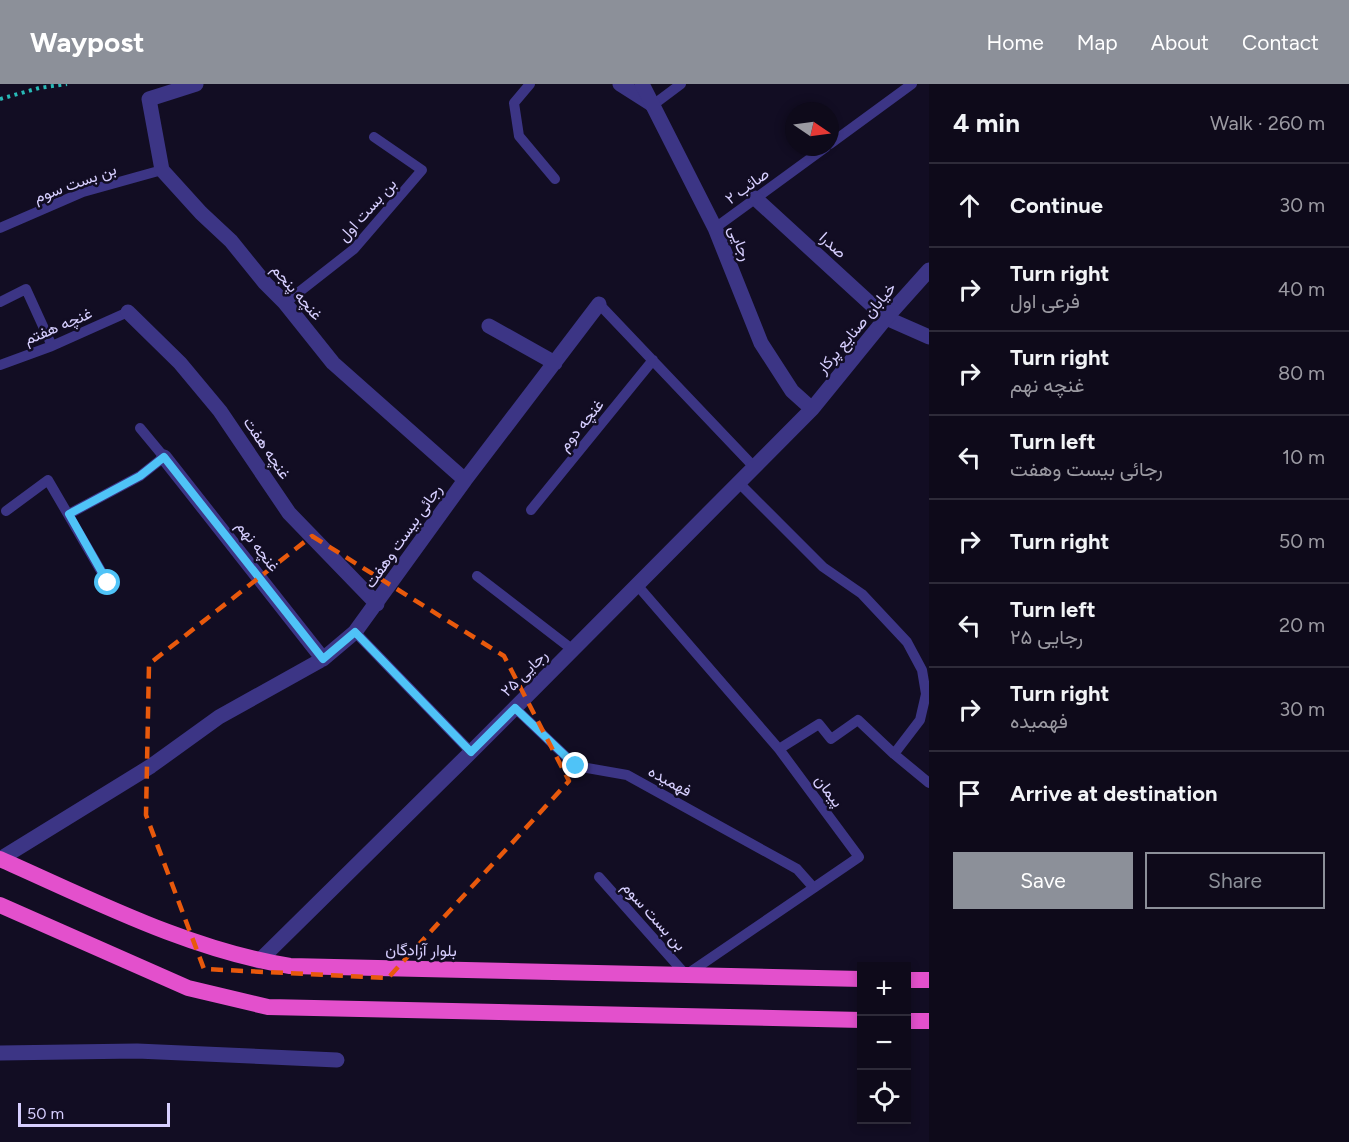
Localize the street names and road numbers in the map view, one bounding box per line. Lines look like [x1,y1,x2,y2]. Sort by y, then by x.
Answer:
street label: بن بست سوم [31,159,119,208]
street label: صائب ۲ [721,164,773,208]
street label: بن بست اول [334,175,401,246]
street label: رجایی [723,222,756,264]
street label: صدرا [815,228,850,263]
street label: غنچه پنجم [266,260,327,325]
street label: خیابان صنایع پرکار [812,278,902,380]
street label: غنچه هفتم [21,303,96,351]
street label: غنچه دوم [554,395,609,456]
street label: غنچه هفت [238,413,295,484]
street label: رجائی بیست وهفت [360,480,447,592]
street label: غنچه نهم [231,517,284,577]
street label: رجایی ۲۵ [497,646,552,701]
street label: فهمیده [645,761,695,801]
street label: پیمان [809,771,847,812]
street label: بن بست سوم [617,877,690,955]
street label: بلوار آزادگان [385,940,457,961]

